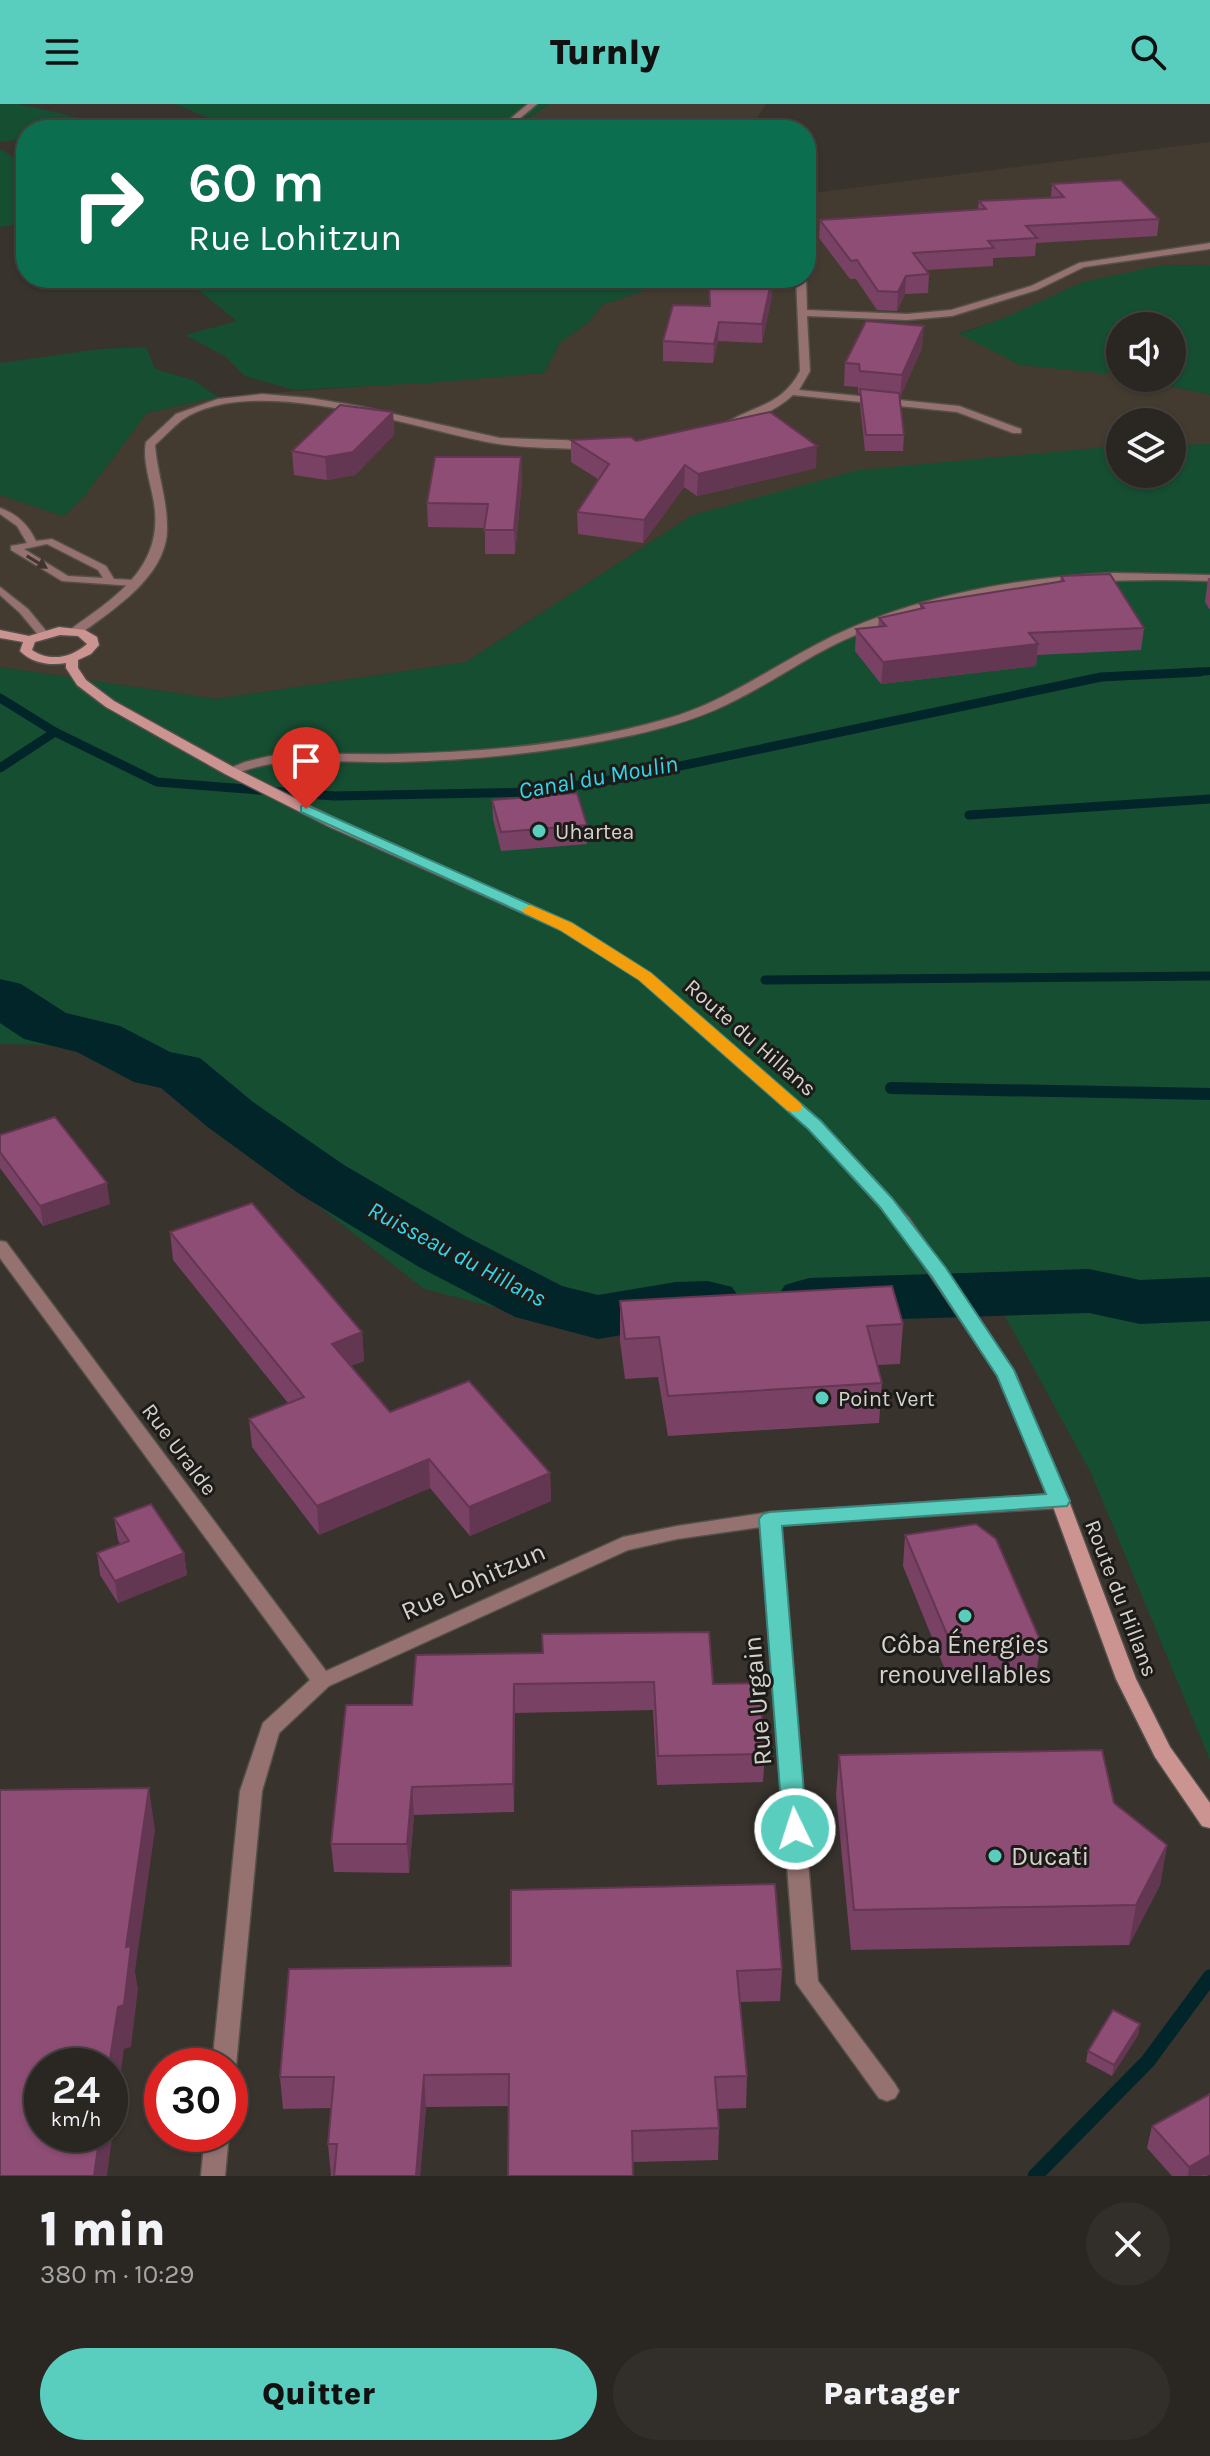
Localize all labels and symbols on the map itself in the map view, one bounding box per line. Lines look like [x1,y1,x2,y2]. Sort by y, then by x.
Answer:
one-way arrow [26,554,48,568]
pin [272,727,340,809]
water label: Canal du Moulin [516,749,680,805]
place label: Uhartea [555,819,634,845]
marker: Uhartea [530,822,548,840]
street label: Route du Hillans [679,974,821,1102]
water label: Ruisseau du Hillans [363,1195,551,1313]
place label: Point Vert [838,1386,935,1412]
marker: Point Vert [813,1389,831,1407]
street label: Rue Uralde [136,1399,222,1501]
street label: Route du Hillans [1079,1516,1163,1680]
street label: Rue Lohitzun [396,1536,550,1627]
marker: Côba Énergies renouvellables [956,1607,974,1625]
place label: Côba Énergies renouvellables [878,1628,1052,1690]
street label: Rue Urgain [736,1635,779,1767]
position arrow [753,1787,837,1871]
place label: Ducati [1011,1841,1089,1872]
marker: Ducati [986,1847,1004,1865]
speed limit sign: 30 [144,2048,248,2152]

